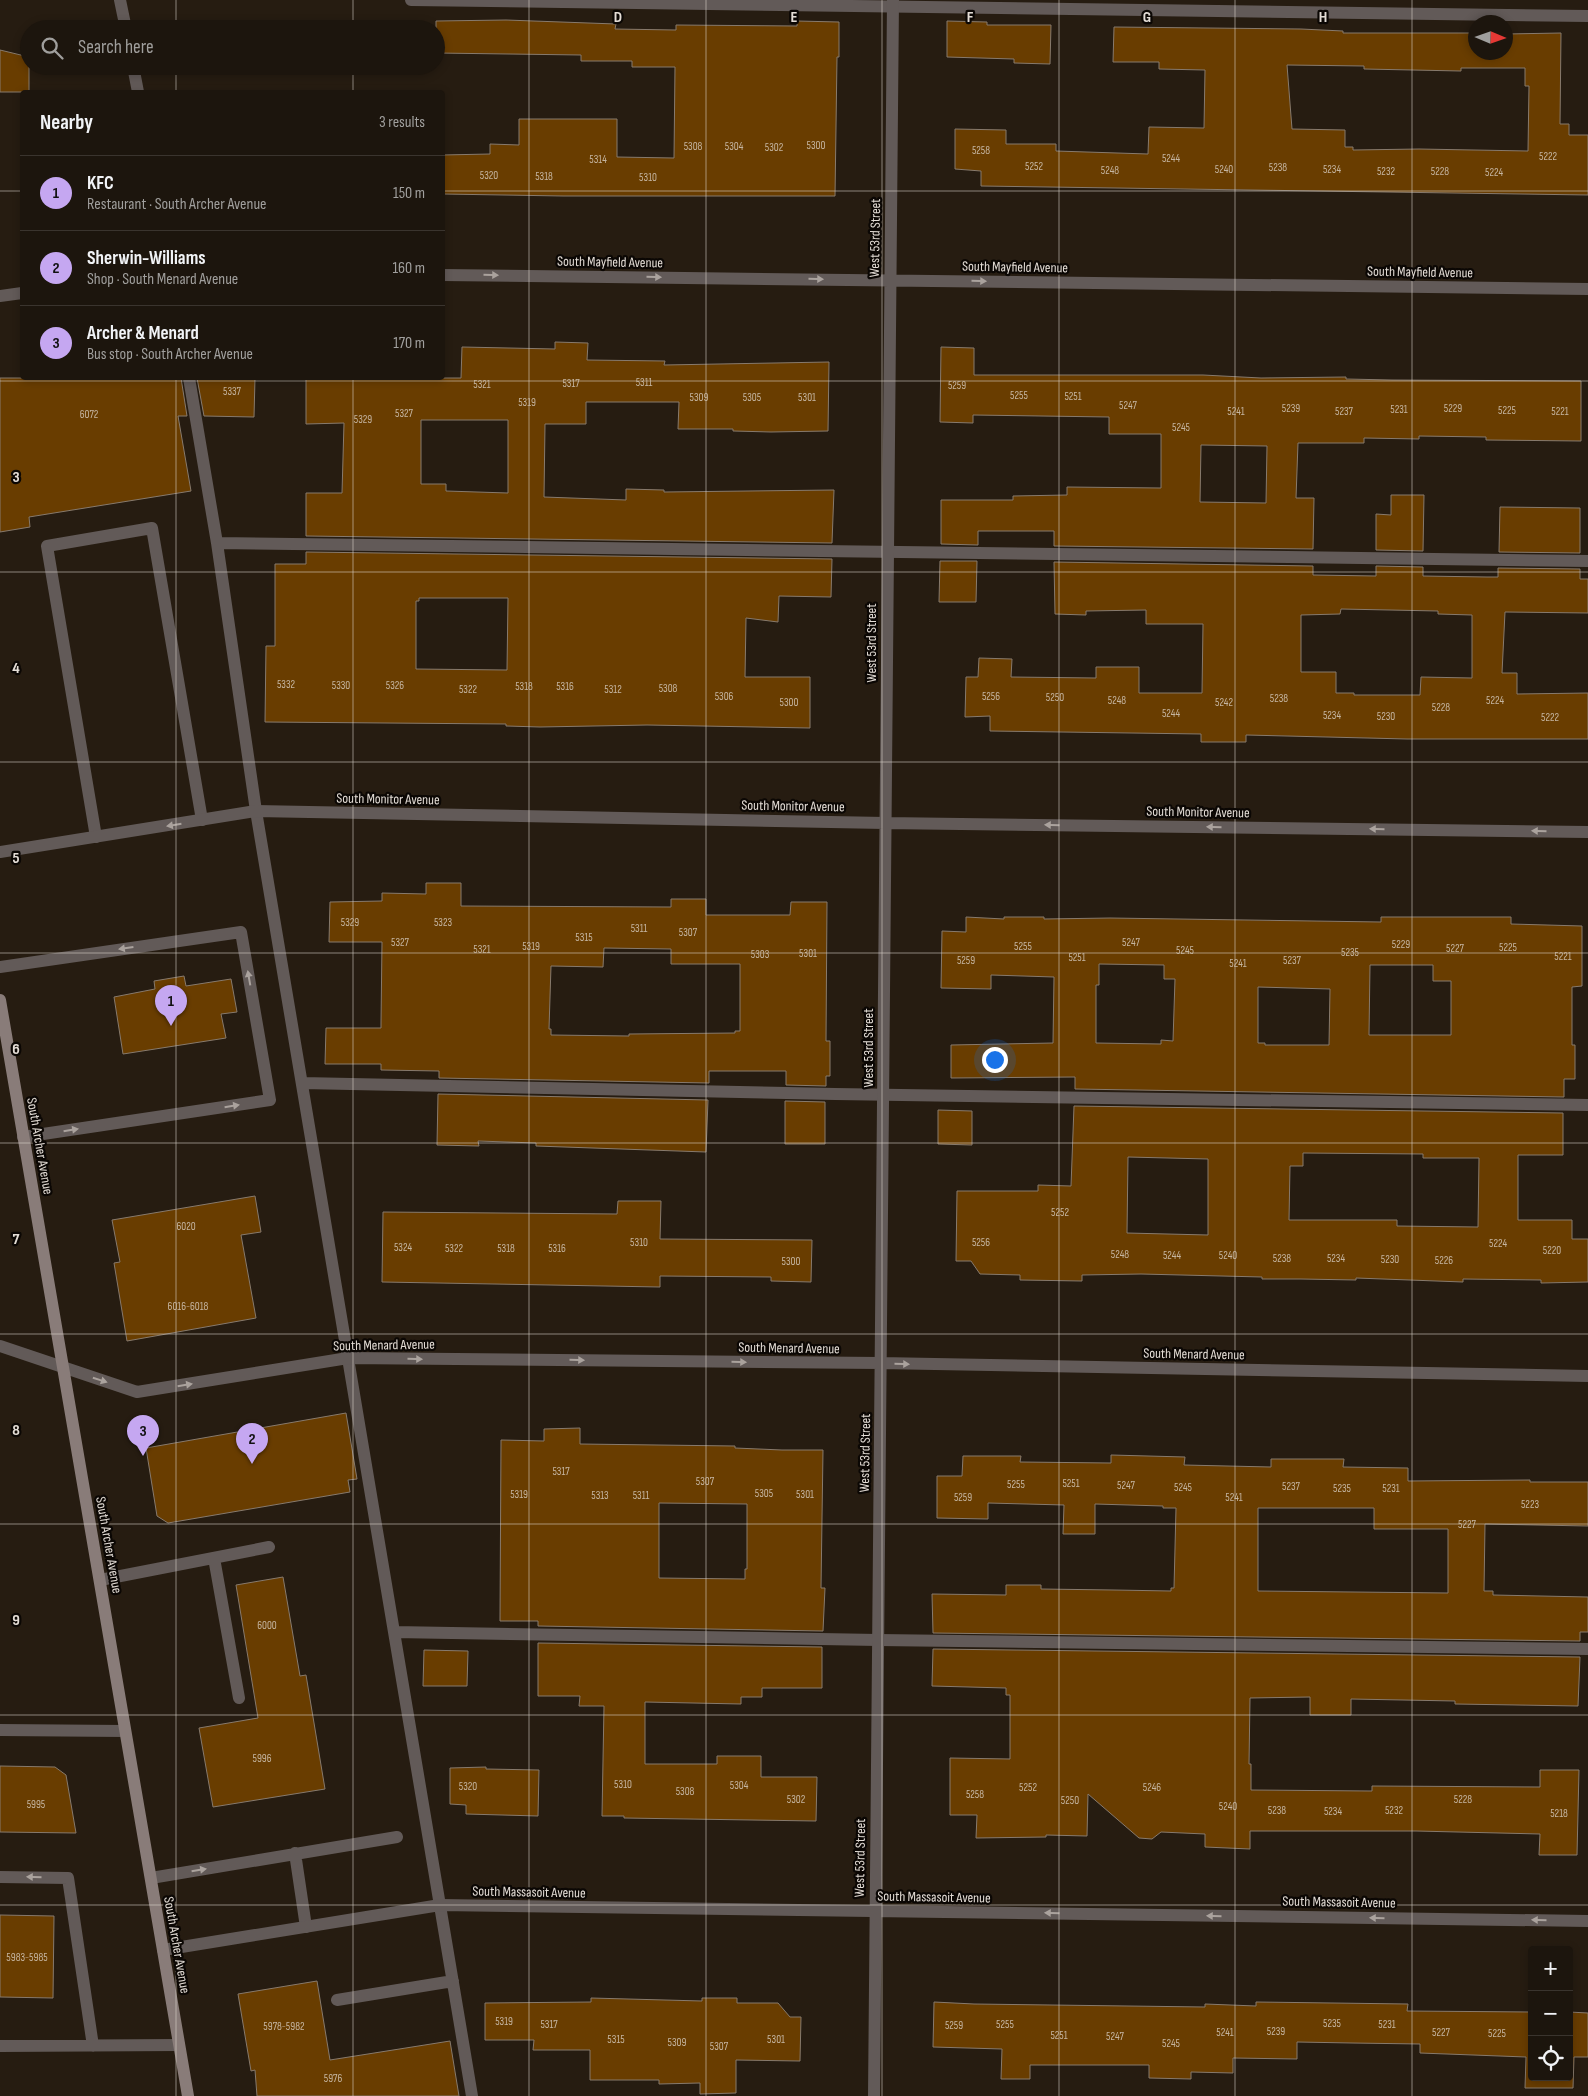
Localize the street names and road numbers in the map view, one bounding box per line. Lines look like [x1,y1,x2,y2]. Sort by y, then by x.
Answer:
street label: West 53rd Street [866,198,884,278]
street label: South Mayfield Avenue [557,253,663,271]
street label: South Mayfield Avenue [962,258,1068,276]
street label: South Mayfield Avenue [1367,263,1473,281]
street label: West 53rd Street [863,604,880,682]
street label: South Monitor Avenue [336,790,440,808]
street label: South Monitor Avenue [741,797,845,815]
street label: South Monitor Avenue [1146,803,1250,821]
street label: West 53rd Street [860,1009,877,1087]
street label: South Archer Avenue [23,1096,57,1196]
street label: South Menard Avenue [333,1336,435,1354]
street label: South Menard Avenue [738,1339,840,1357]
street label: South Menard Avenue [1143,1345,1245,1363]
street label: West 53rd Street [856,1413,874,1493]
street label: South Archer Avenue [92,1495,126,1595]
street label: West 53rd Street [851,1818,869,1898]
street label: South Massasoit Avenue [472,1883,586,1901]
street label: South Massasoit Avenue [877,1888,991,1906]
street label: South Massasoit Avenue [1282,1893,1396,1911]
street label: South Archer Avenue [160,1895,194,1995]

